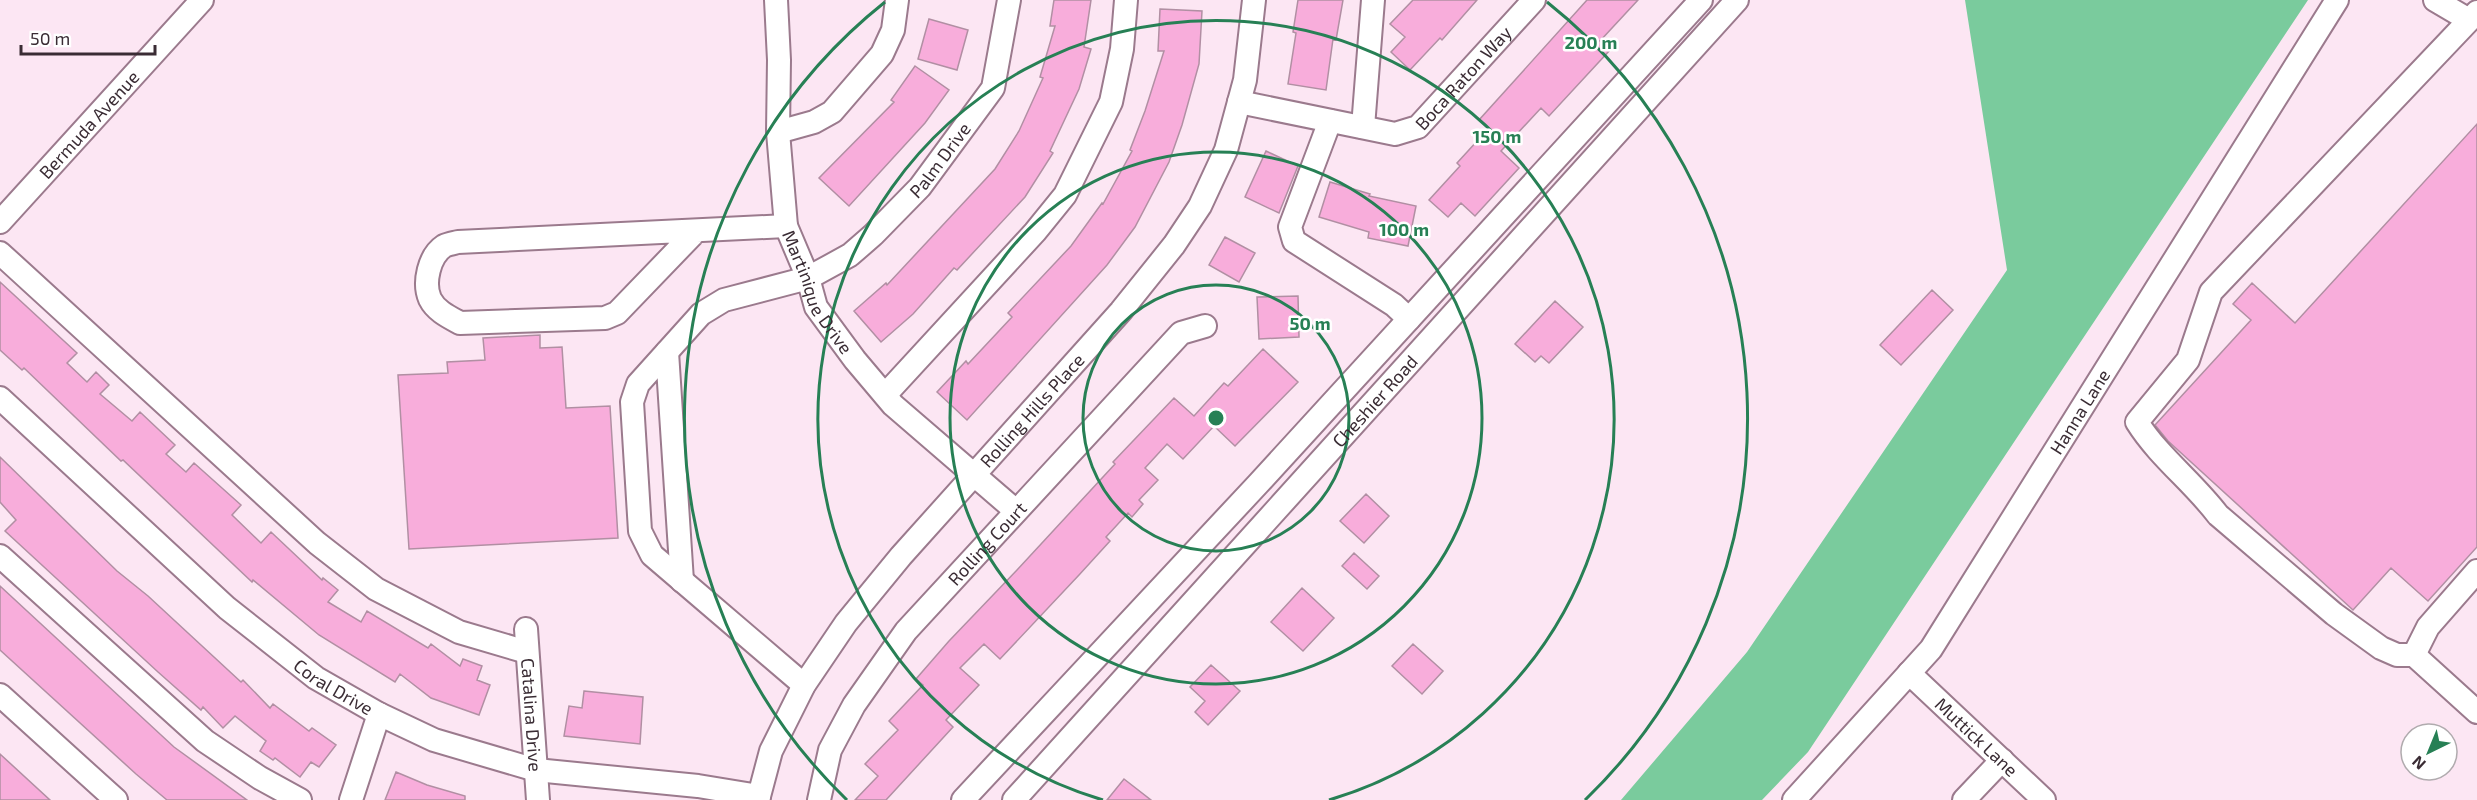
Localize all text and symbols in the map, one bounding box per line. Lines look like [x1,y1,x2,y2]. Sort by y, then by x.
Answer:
scale bar [21,18,154,56]
street label: Boca Raton Way [1410,21,1516,134]
text: 50 m [30,27,70,49]
text: 200 m [1565,31,1617,53]
street label: Bermuda Avenue [34,66,144,183]
street label: Palm Drive [905,118,975,202]
text: 150 m [1473,125,1521,147]
text: 100 m [1379,218,1429,240]
street label: Martinique Drive [778,227,858,358]
text: 50 m [1289,312,1331,334]
street label: Rolling Hills Place [975,349,1089,472]
street label: Cheshier Road [1328,350,1422,451]
street label: Hanna Lane [2045,365,2114,458]
centre of rings [1206,408,1226,428]
street label: Rolling Court [943,497,1031,590]
street label: Coral Drive [289,654,377,719]
street label: Catalina Drive [517,657,547,772]
street label: Muttick Lane [1931,693,2023,781]
north arrow [2399,722,2459,782]
text: N [2408,752,2429,774]

